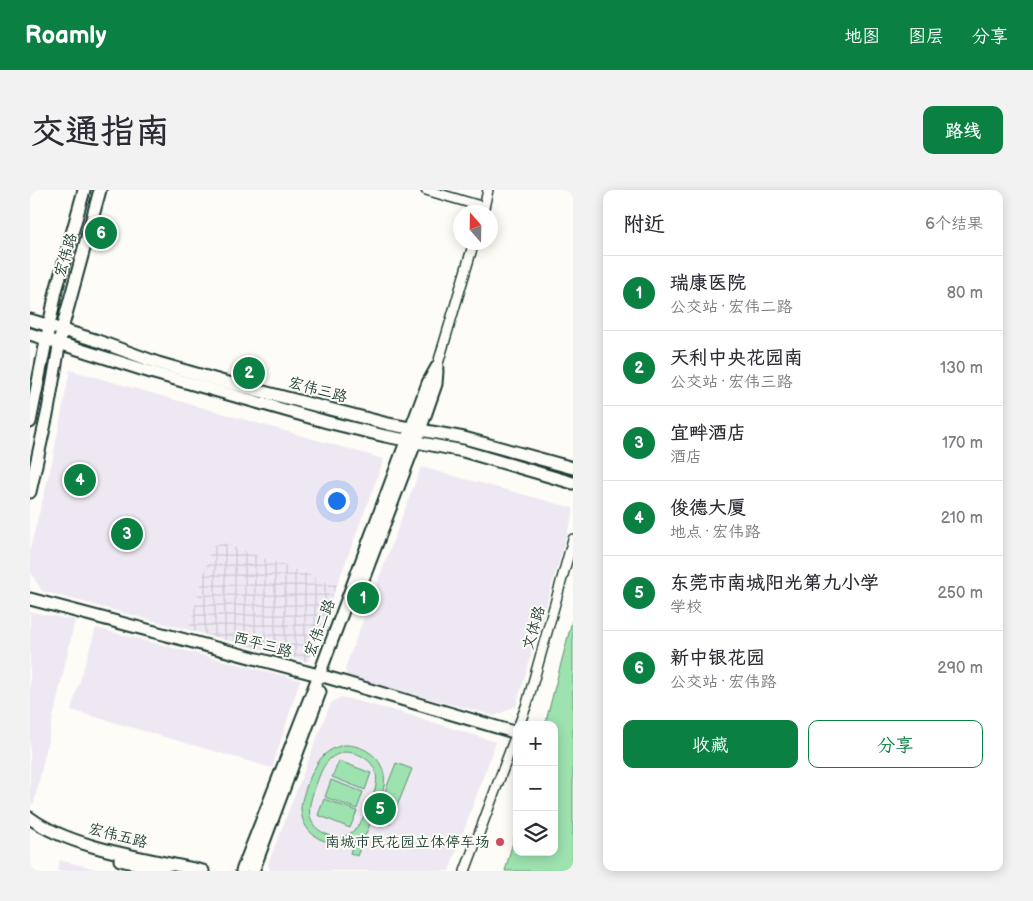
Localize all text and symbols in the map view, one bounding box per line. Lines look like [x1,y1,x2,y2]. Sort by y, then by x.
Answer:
text: Roamly [25,21,106,50]
text: 地图 [844,26,880,47]
text: 图层 [908,26,944,47]
text: 分享 [972,26,1008,47]
button: 路线 [923,106,1003,154]
text: 交通指南 [30,111,170,154]
north arrow [453,205,498,250]
text: 附近 [623,212,665,237]
pin: 6 [85,214,117,252]
text: 6个结果 [925,215,983,234]
street label: 宏伟路 [51,231,81,279]
text: 瑞康医院 [670,272,746,295]
text: 1 [636,284,642,303]
text: 80 m [947,284,983,303]
text: 公交站 · 宏伟二路 [670,298,792,317]
text: 天利中央花园南 [670,347,803,370]
pin: 2 [233,354,265,392]
text: 2 [634,359,644,378]
text: 130 m [940,359,983,378]
street label: 宏伟三路 [287,373,349,407]
text: 公交站 · 宏伟三路 [670,373,792,392]
text: 宜畔酒店 [670,422,746,445]
text: 3 [634,434,644,453]
text: 170 m [942,434,983,453]
text: 酒店 [670,448,702,467]
pin: 4 [64,461,96,499]
your location [324,488,350,514]
text: 俊德大厦 [670,497,746,520]
text: 4 [634,509,644,528]
text: 210 m [941,509,983,528]
pin: 3 [111,515,143,553]
text: 地点 · 宏伟路 [670,523,760,542]
text: 东莞市南城阳光第九小学 [670,572,879,595]
pin: 1 [347,579,379,617]
text: 5 [634,584,644,603]
text: 250 m [937,584,983,603]
street label: 宏伟二路 [300,597,340,659]
text: 学校 [670,598,702,617]
street label: 文体路 [519,604,549,652]
street label: 西平三路 [232,628,294,662]
text: 新中银花园 [670,647,765,670]
text: 6 [634,659,644,678]
text: 290 m [937,659,983,678]
text: 公交站 · 宏伟路 [670,673,776,692]
button: 收藏 [623,720,798,768]
button: 分享 [808,720,983,768]
map controls [513,721,558,856]
button: + [513,721,558,766]
button: − [513,766,558,811]
pin: 5 [364,790,396,828]
button: layers [513,811,558,856]
street label: 宏伟五路 [87,820,149,852]
place label: 南城市民花园立体停车场 [325,833,490,852]
marker: 南城市民花园立体停车场 [494,836,506,848]

